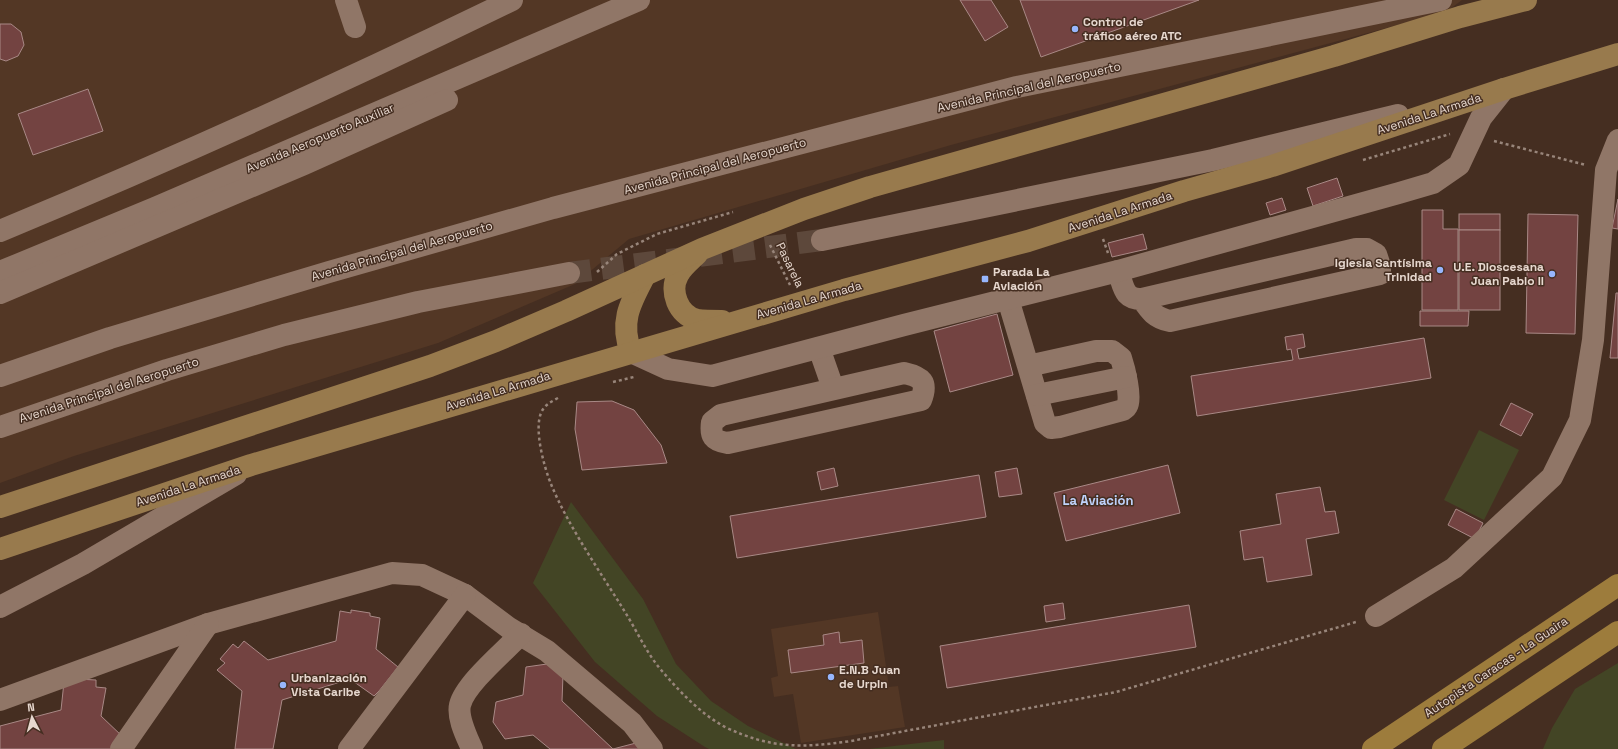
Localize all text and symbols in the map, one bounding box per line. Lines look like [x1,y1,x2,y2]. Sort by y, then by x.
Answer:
place label: Control de tráfico aéreo ATC [1083,14,1182,44]
marker: Control de tráfico aéreo ATC [1070,24,1080,34]
street label: Avenida Principal del Aeropuerto [936,58,1122,116]
street label: Avenida La Armada [1375,90,1483,138]
street label: Avenida Aeropuerto Auxiliar [243,99,397,177]
street label: Avenida Principal del Aeropuerto [622,134,808,198]
street label: Avenida La Armada [1066,188,1174,236]
street label: Avenida Principal del Aeropuerto [309,217,495,285]
street label: Pasarela [772,240,808,290]
place label: Iglesia Santísima Trinidad [1335,255,1432,285]
place label: U.E. Dioscesana Juan Pablo II [1453,259,1544,289]
place label: Parada La Aviación [993,264,1050,294]
marker: Iglesia Santísima Trinidad [1435,265,1445,275]
marker: U.E. Dioscesana Juan Pablo II [1547,269,1557,279]
marker: Parada La Aviación [980,274,990,284]
street label: Avenida La Armada [754,277,864,323]
street label: Avenida Principal del Aeropuerto [17,353,201,427]
street label: Avenida La Armada [444,367,552,415]
street label: Avenida La Armada [134,462,242,510]
district label: La Aviación [1063,492,1133,509]
street label: Autopista Caracas - La Guaira [1421,613,1571,721]
place label: E.N.B Juan de Urpin [839,662,901,692]
place label: Urbanización Vista Caribe [291,670,367,700]
marker: E.N.B Juan de Urpin [826,672,836,682]
marker: Urbanización Vista Caribe [278,680,288,690]
north arrow [12,697,52,737]
text: N [27,700,35,714]

